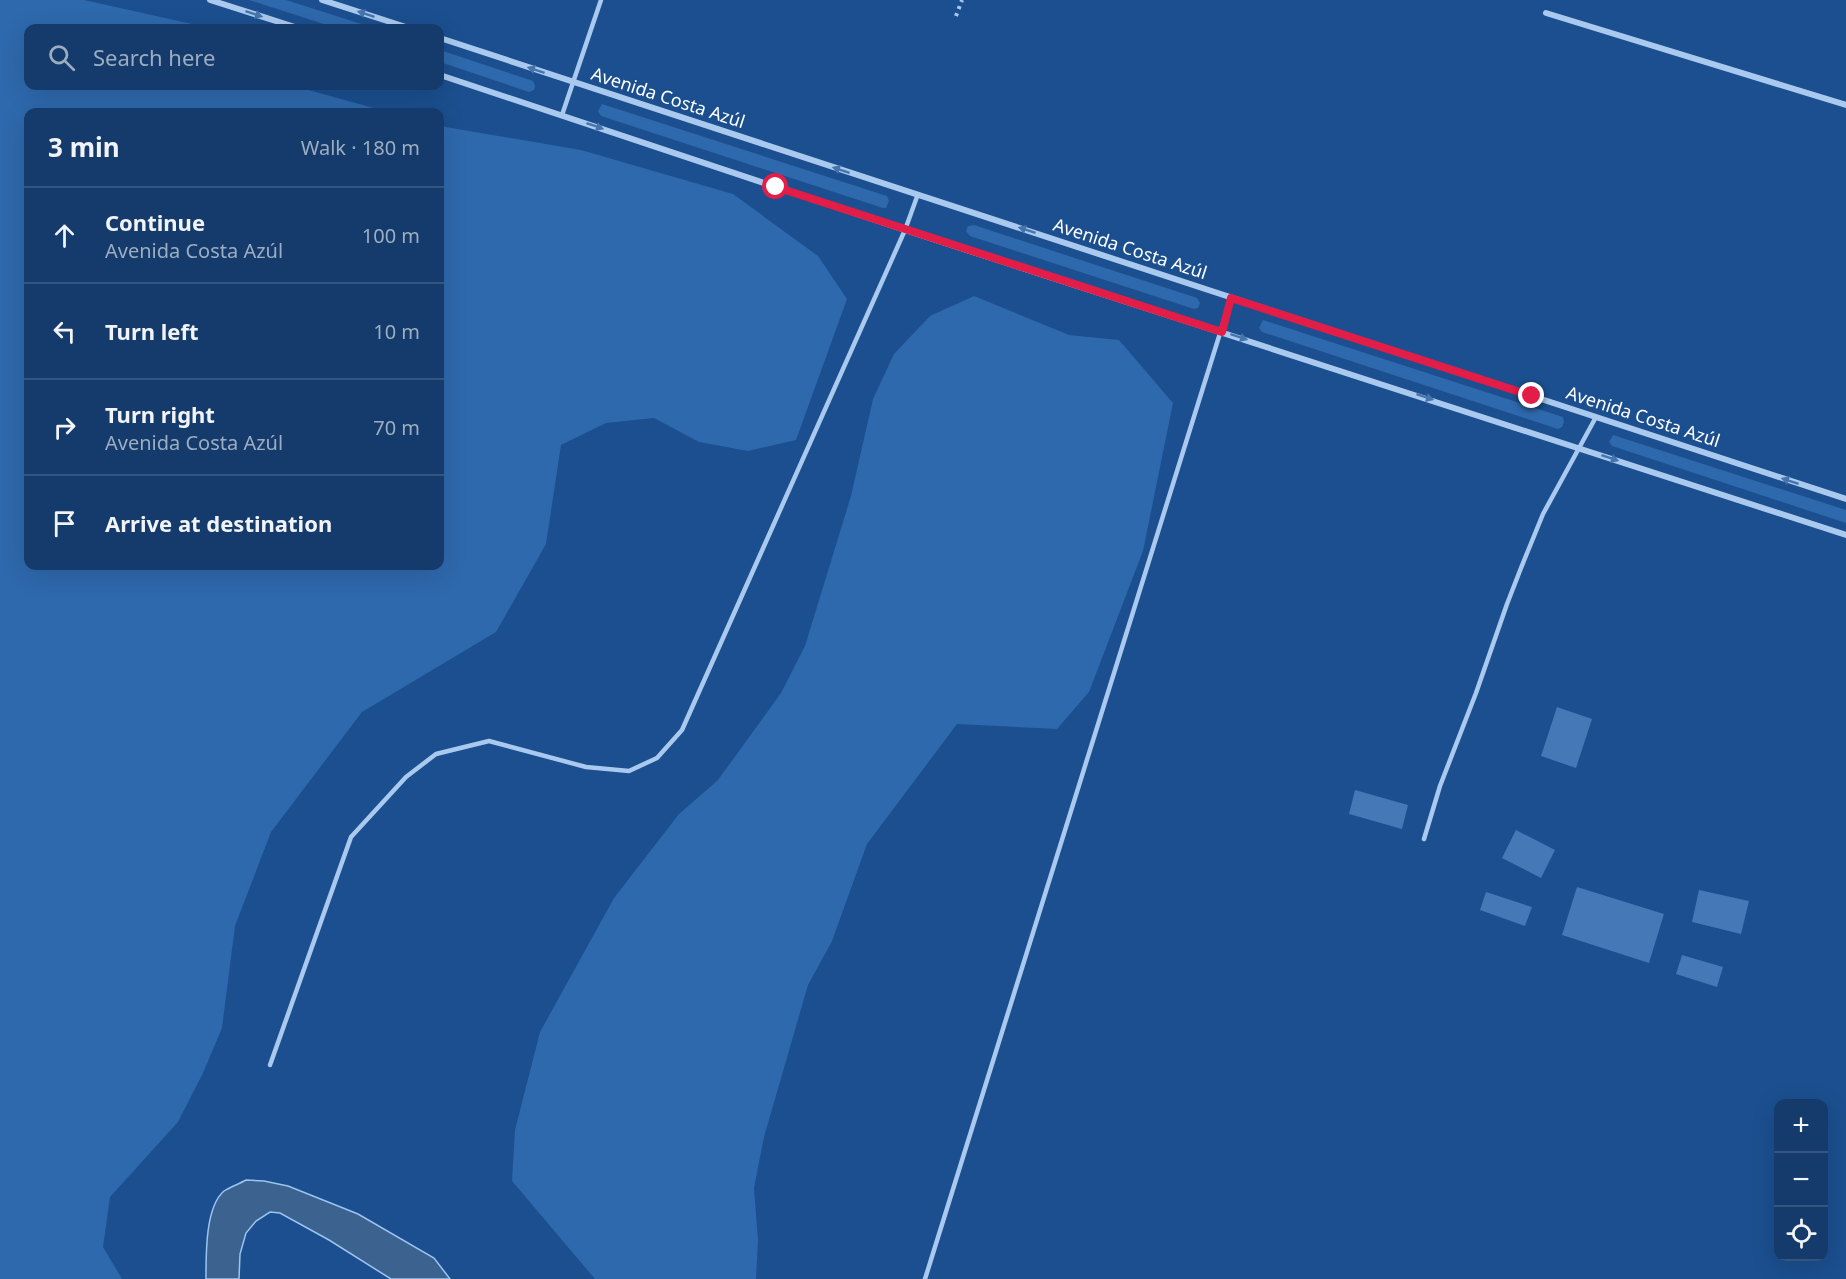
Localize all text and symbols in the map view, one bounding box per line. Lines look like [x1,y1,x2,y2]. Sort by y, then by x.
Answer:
one-way arrow [357,9,375,19]
one-way arrow [245,10,263,20]
search box [24,24,444,90]
icon: search [45,41,78,74]
text: Search here [93,42,215,72]
street label: Avenida Costa Azúl [588,61,748,133]
one-way arrow [527,65,545,74]
one-way arrow [586,122,604,131]
text: 3 min [48,129,120,165]
text: Walk · 180 m [301,134,420,161]
one-way arrow [832,164,850,174]
route start [762,173,788,199]
text: Continue [105,207,205,237]
street label: Avenida Costa Azúl [1050,212,1210,284]
icon: ahead [48,219,81,252]
text: 100 m [362,222,420,249]
one-way arrow [1018,225,1036,235]
text: Avenida Costa Azúl [105,237,283,264]
icon: left [48,315,81,348]
text: Turn left [105,316,199,346]
text: 10 m [373,318,420,345]
one-way arrow [1230,333,1248,342]
street label: Avenida Costa Azúl [1563,380,1723,452]
route end [1518,382,1544,408]
one-way arrow [1416,393,1434,403]
text: Turn right [105,399,215,429]
icon: right [48,411,81,444]
text: 70 m [373,414,420,441]
text: Avenida Costa Azúl [105,429,283,456]
one-way arrow [1601,453,1619,463]
one-way arrow [1781,476,1799,485]
icon: arrive [48,507,81,540]
text: Arrive at destination [105,508,332,538]
map controls [1774,1099,1828,1261]
button: + [1774,1099,1828,1153]
button: − [1774,1153,1828,1207]
button: locate [1774,1207,1828,1261]

